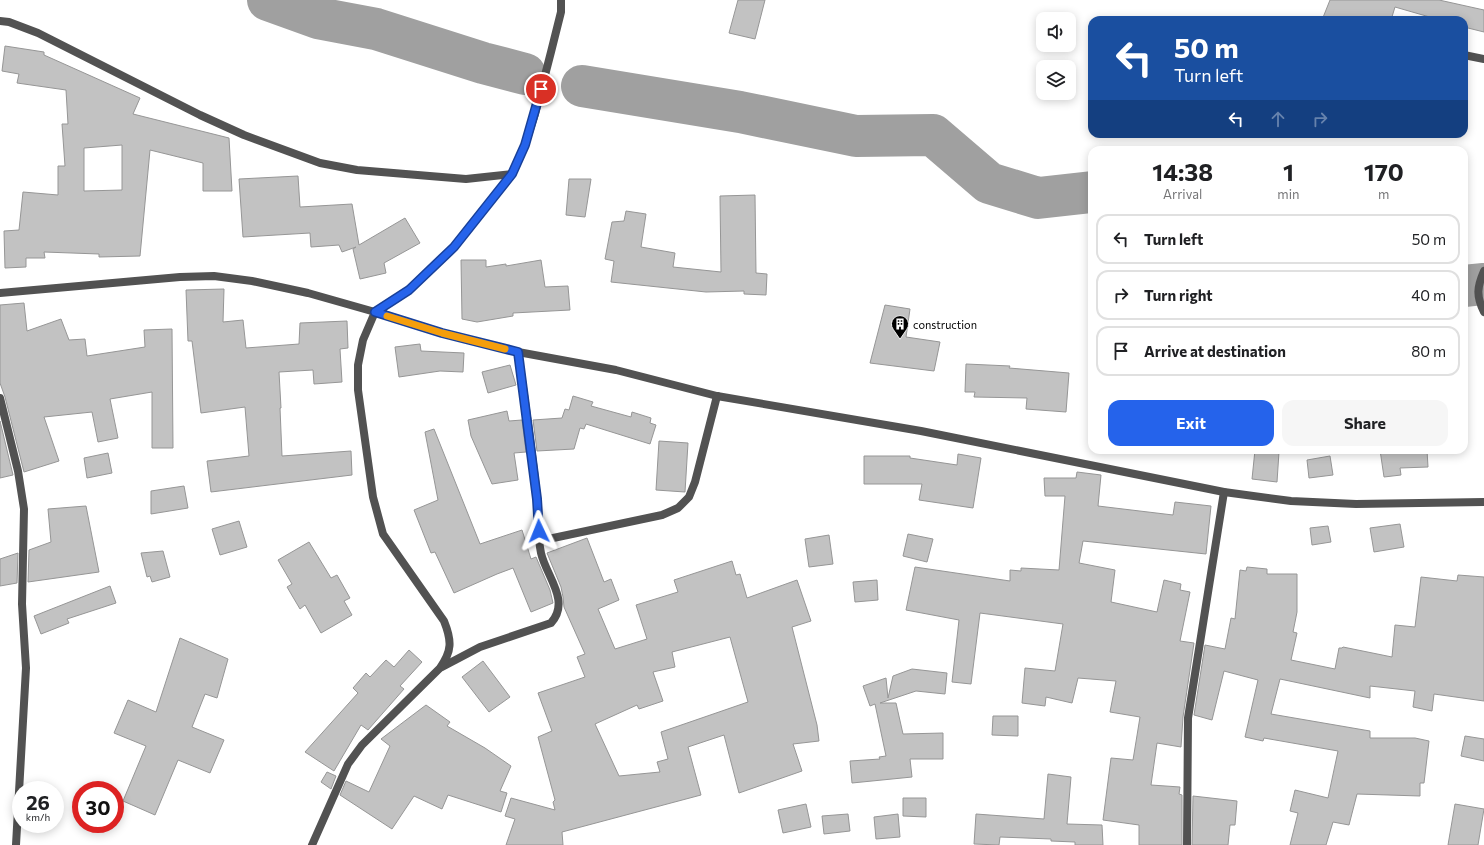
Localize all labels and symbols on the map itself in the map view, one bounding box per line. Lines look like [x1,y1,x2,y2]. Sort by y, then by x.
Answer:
pin [524,72,558,106]
building icon: construction [890,314,910,339]
place label: construction [913,318,977,331]
position arrow [518,510,560,552]
speed limit sign: 30 [72,781,124,833]

